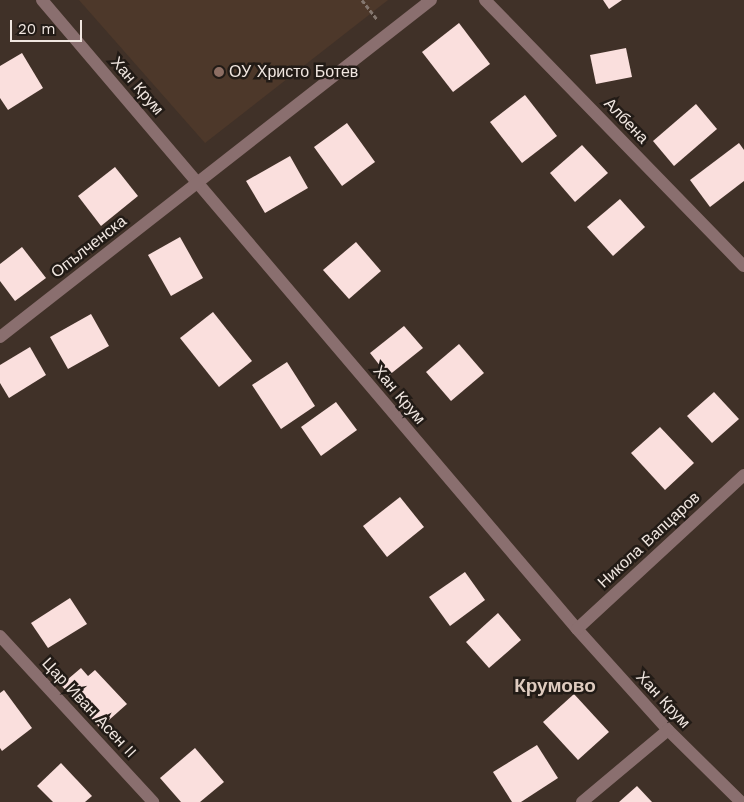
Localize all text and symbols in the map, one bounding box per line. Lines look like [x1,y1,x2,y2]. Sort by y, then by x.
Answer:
scale bar [12,10,85,42]
text: 20 m [18,20,56,38]
street label: Хан Крум [107,53,167,119]
place label: ОУ Христо Ботев [229,62,358,82]
marker: ОУ Христо Ботев [213,66,225,78]
street label: Албена [600,94,652,148]
street label: Опълченска [47,212,131,282]
street label: Хан Крум [369,362,429,428]
street label: Никола Вапцаров [594,488,704,592]
street label: Цар Иван Асен II [38,654,140,762]
street label: Хан Крум [632,668,694,732]
district label: Крумово [514,675,596,697]

